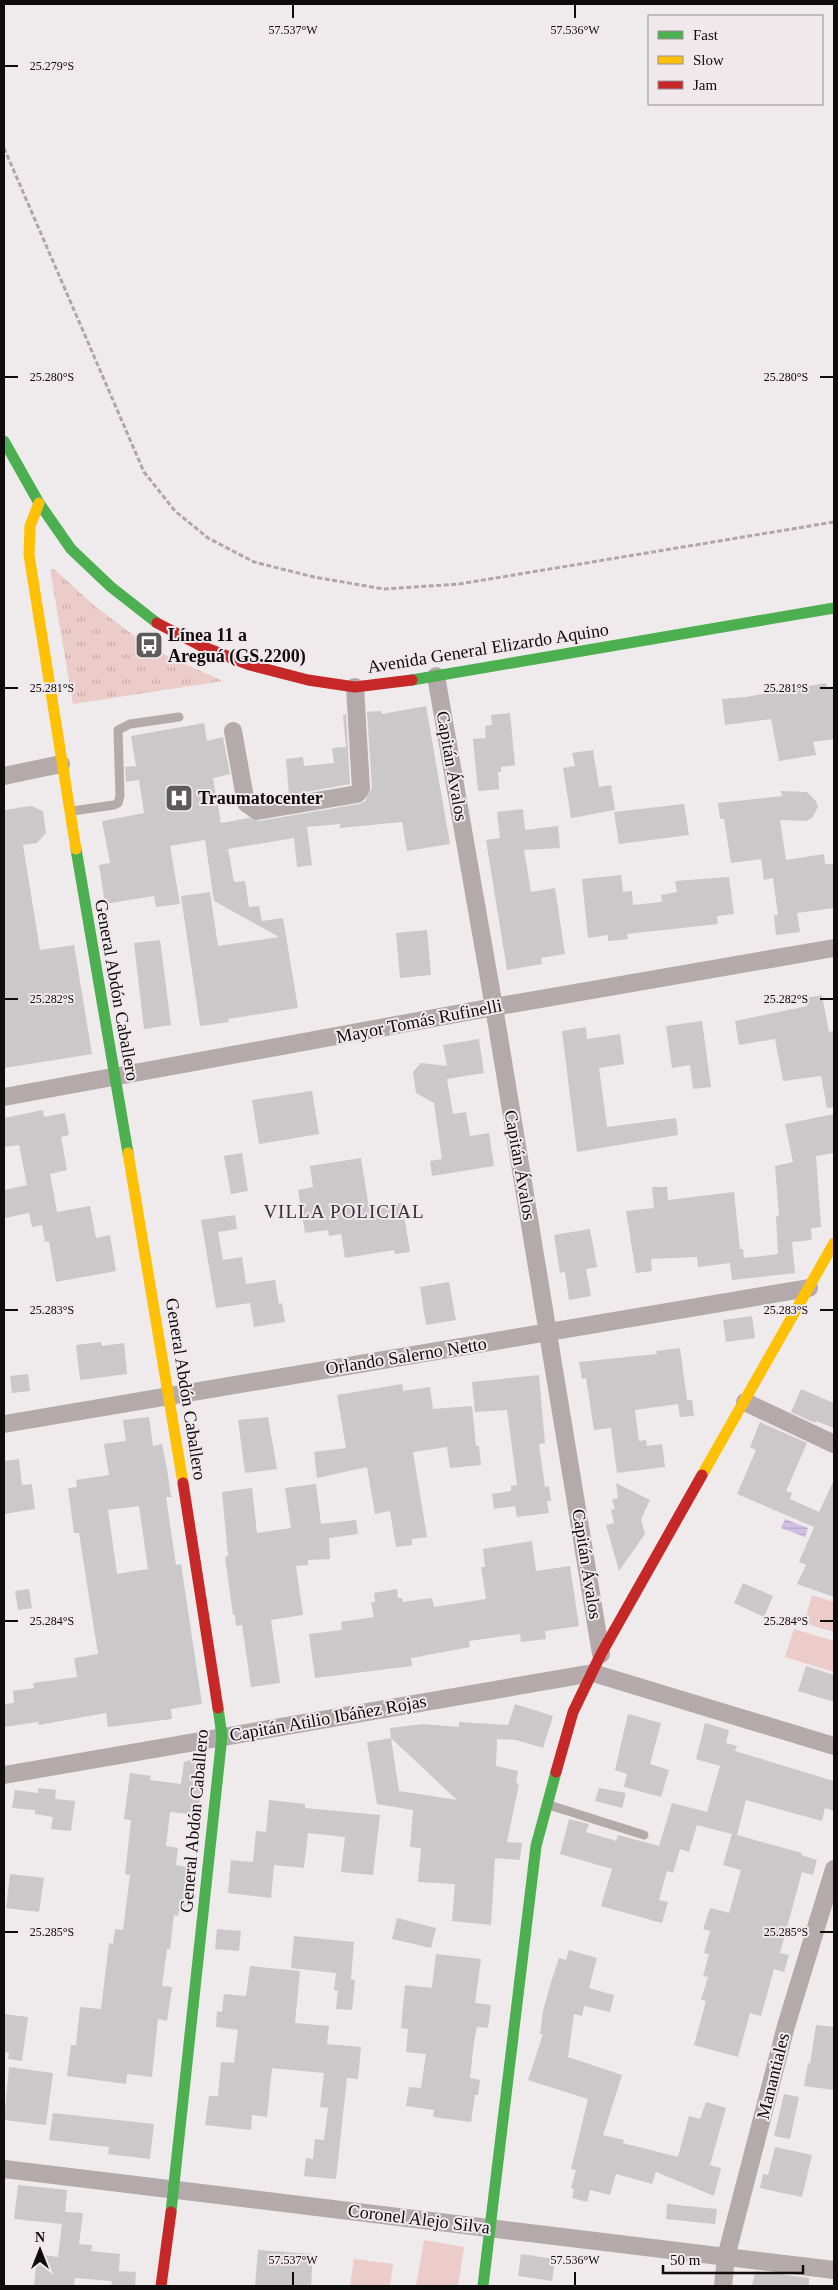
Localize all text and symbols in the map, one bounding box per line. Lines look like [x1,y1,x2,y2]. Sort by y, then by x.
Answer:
legend [648,15,823,105]
text: 57.537°W [268,23,318,37]
text: 57.536°W [550,23,600,37]
text: Fast [693,27,719,43]
text: Slow [693,52,724,68]
text: 25.279°S [30,59,74,73]
text: Jam [693,77,717,93]
text: 25.280°S [30,370,74,384]
text: 25.280°S [764,370,808,384]
street label: Avenida General Elizardo Aquino [366,619,610,677]
place label: Línea 11 a Areguá (GS.2200) [168,625,306,667]
bus stop icon: Línea 11 a Areguá (GS.2200) [134,630,164,660]
text: 25.281°S [30,681,74,695]
text: 25.281°S [764,681,808,695]
street label: Capitán Ávalos [432,709,473,823]
hospital icon: Traumatocenter [164,783,194,813]
place label: Traumatocenter [198,788,323,808]
street label: General Abdón Caballero [91,898,143,1082]
text: 25.282°S [30,992,74,1006]
text: 25.282°S [764,992,808,1006]
street label: Mayor Tomás Rufinelli [334,995,504,1047]
street label: Capitán Ávalos [500,1108,541,1222]
district label: VILLA POLICIAL [263,1201,425,1222]
street label: General Abdón Caballero [162,1297,210,1481]
text: 25.283°S [30,1303,74,1317]
text: 25.283°S [764,1303,808,1317]
street label: Orlando Salerno Netto [324,1333,488,1379]
street label: Capitán Ávalos [568,1507,607,1621]
text: 25.284°S [30,1614,74,1628]
text: 25.284°S [764,1614,808,1628]
street label: Capitán Atilio Ibáñez Rojas [228,1691,428,1745]
street label: General Abdón Caballero [176,1729,212,1913]
text: 25.285°S [30,1925,74,1939]
text: 25.285°S [764,1925,808,1939]
street label: Manantiales [753,2031,793,2121]
street label: Coronel Alejo Silva [347,2200,491,2238]
north arrow [15,2225,65,2275]
text: N [35,2230,45,2245]
scale bar [663,2242,803,2274]
text: 50 m [670,2252,701,2268]
text: 57.537°W [268,2253,318,2267]
text: 57.536°W [550,2253,600,2267]

